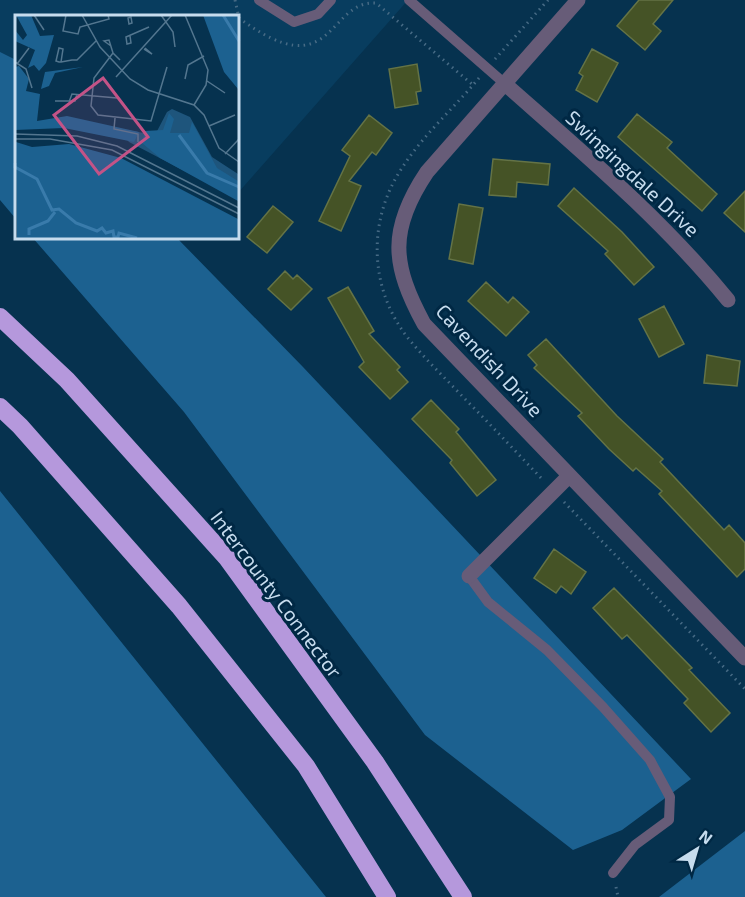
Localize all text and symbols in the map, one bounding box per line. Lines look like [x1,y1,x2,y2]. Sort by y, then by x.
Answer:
inset map [15,15,238,238]
street label: Swingingdale Drive [561,105,705,241]
street label: Cavendish Drive [432,299,548,421]
street label: Intercounty Connector [206,506,348,682]
north arrow [667,819,727,879]
text: N [696,826,717,848]

